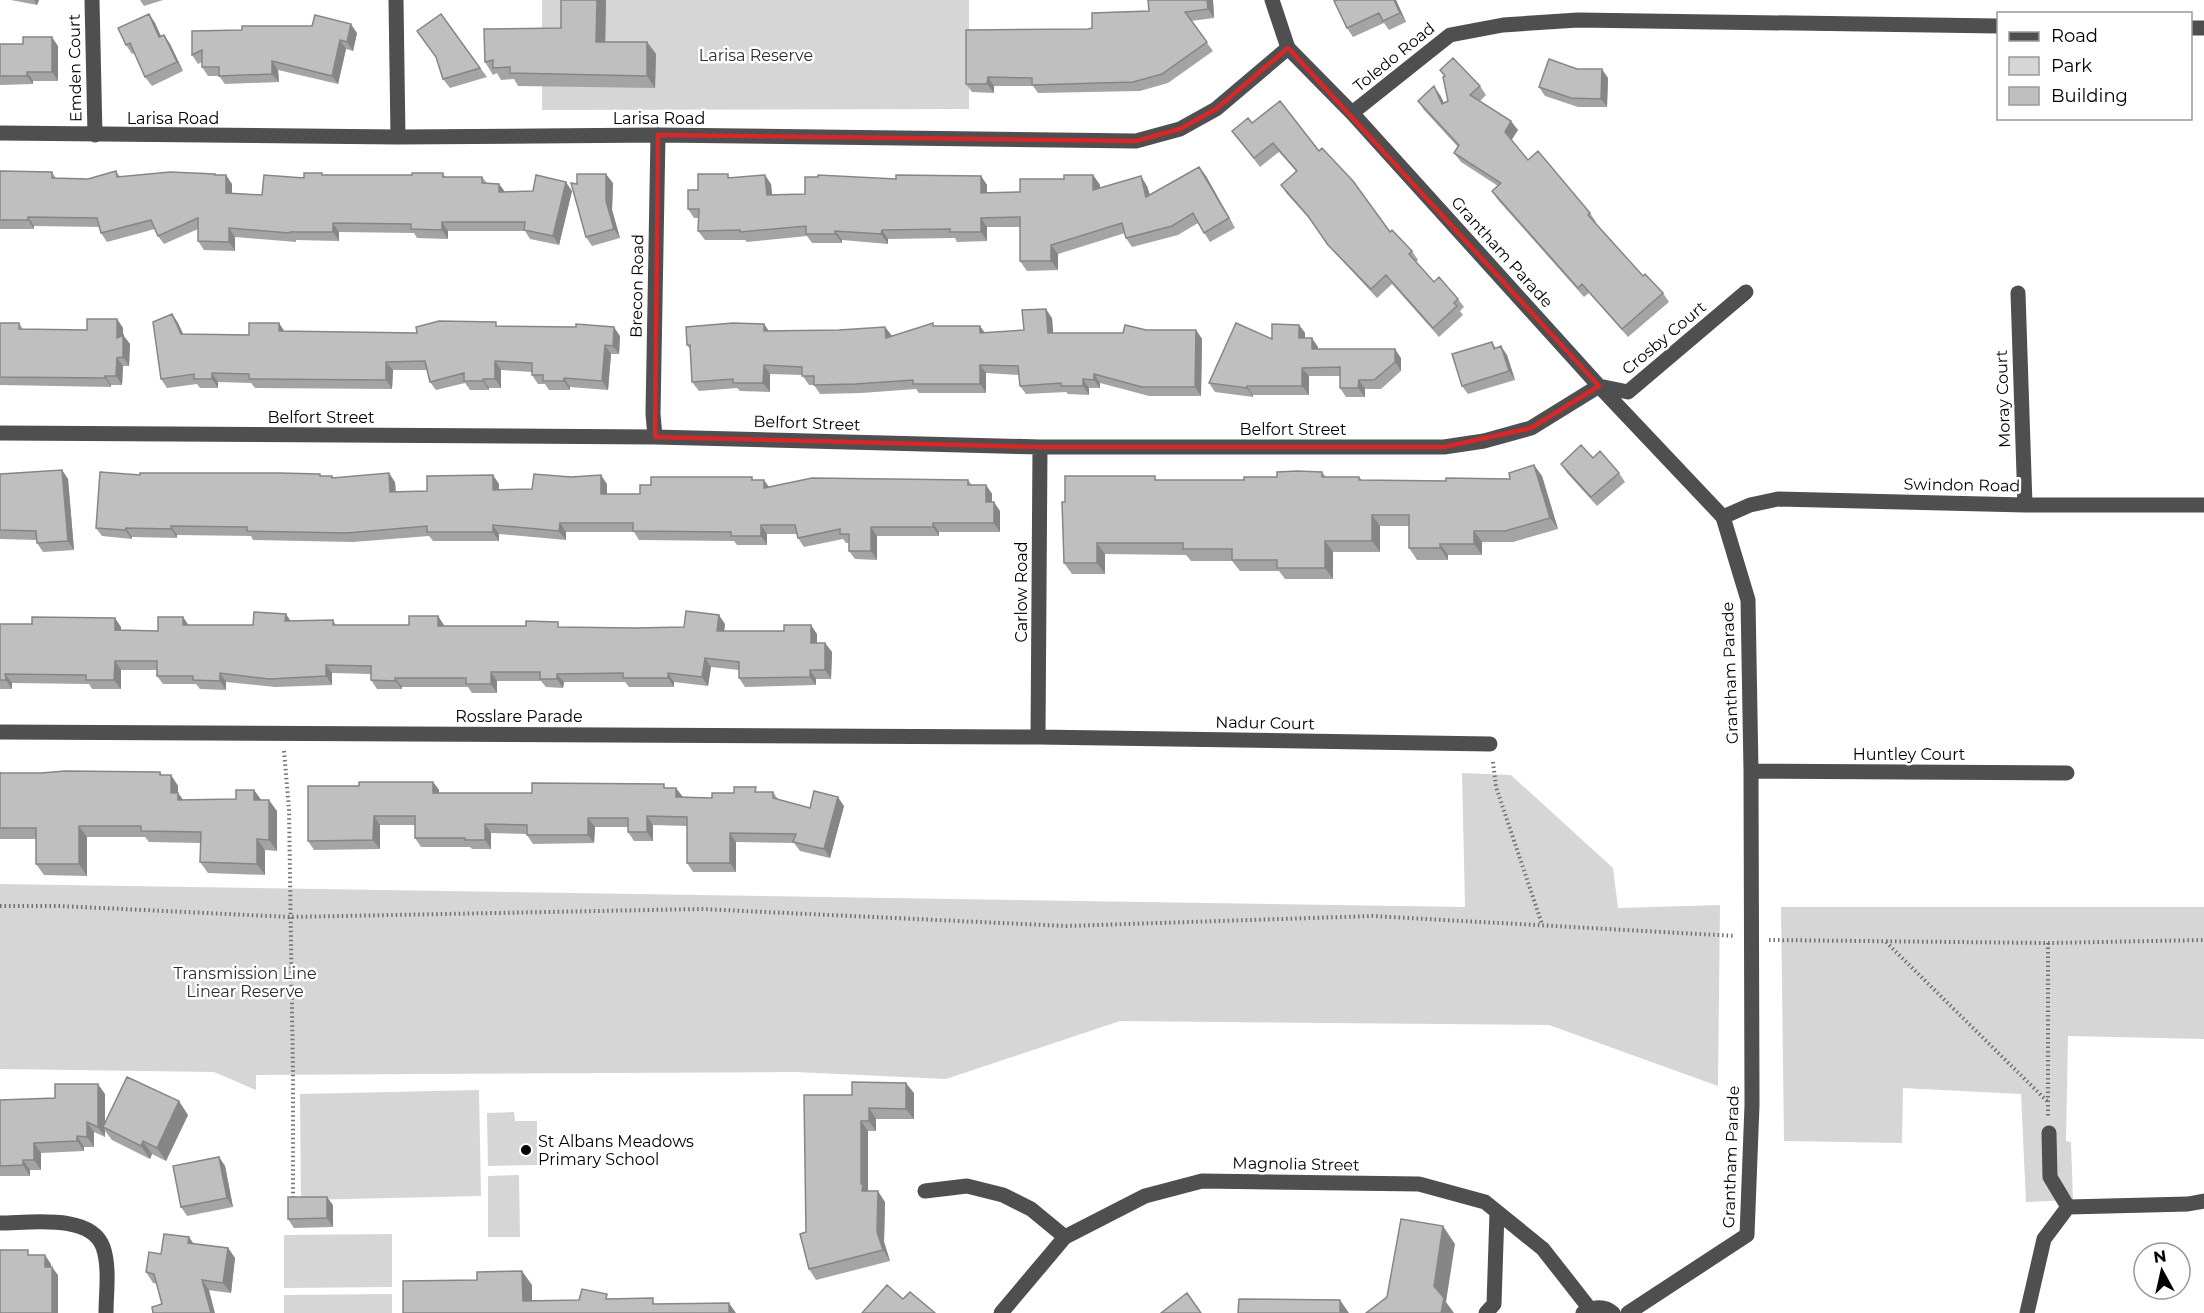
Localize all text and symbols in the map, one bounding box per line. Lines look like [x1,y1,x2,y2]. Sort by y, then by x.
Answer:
legend [1997,12,2192,120]
street label: Emden Court [65,13,85,122]
street label: Toledo Road [1349,18,1439,96]
text: Road [2051,25,2098,47]
park label: Larisa Reserve [699,46,813,65]
text: Park [2051,55,2092,77]
text: Building [2051,85,2128,107]
street label: Larisa Road [127,109,219,128]
street label: Larisa Road [613,109,705,128]
street label: Grantham Parade [1447,193,1557,311]
street label: Brecon Road [627,234,647,338]
street label: Crosby Court [1618,297,1710,379]
street label: Moray Court [1992,349,2014,448]
street label: Belfort Street [267,408,375,427]
street label: Belfort Street [753,412,861,434]
street label: Belfort Street [1239,420,1347,439]
street label: Swindon Road [1904,474,2020,496]
street label: Carlow Road [1012,541,1031,643]
street label: Grantham Parade [1718,601,1742,745]
street label: Rosslare Parade [455,707,583,726]
street label: Nadur Court [1215,713,1315,733]
street label: Huntley Court [1853,745,1966,764]
park label: Transmission Line Linear Reserve [173,964,317,1001]
street label: Grantham Parade [1719,1085,1743,1229]
place label: St Albans Meadows Primary School [538,1132,694,1169]
marker: St Albans Meadows Primary School [519,1143,533,1157]
street label: Magnolia Street [1232,1153,1360,1175]
north arrow [2132,1241,2192,1301]
text: N [2152,1246,2168,1267]

